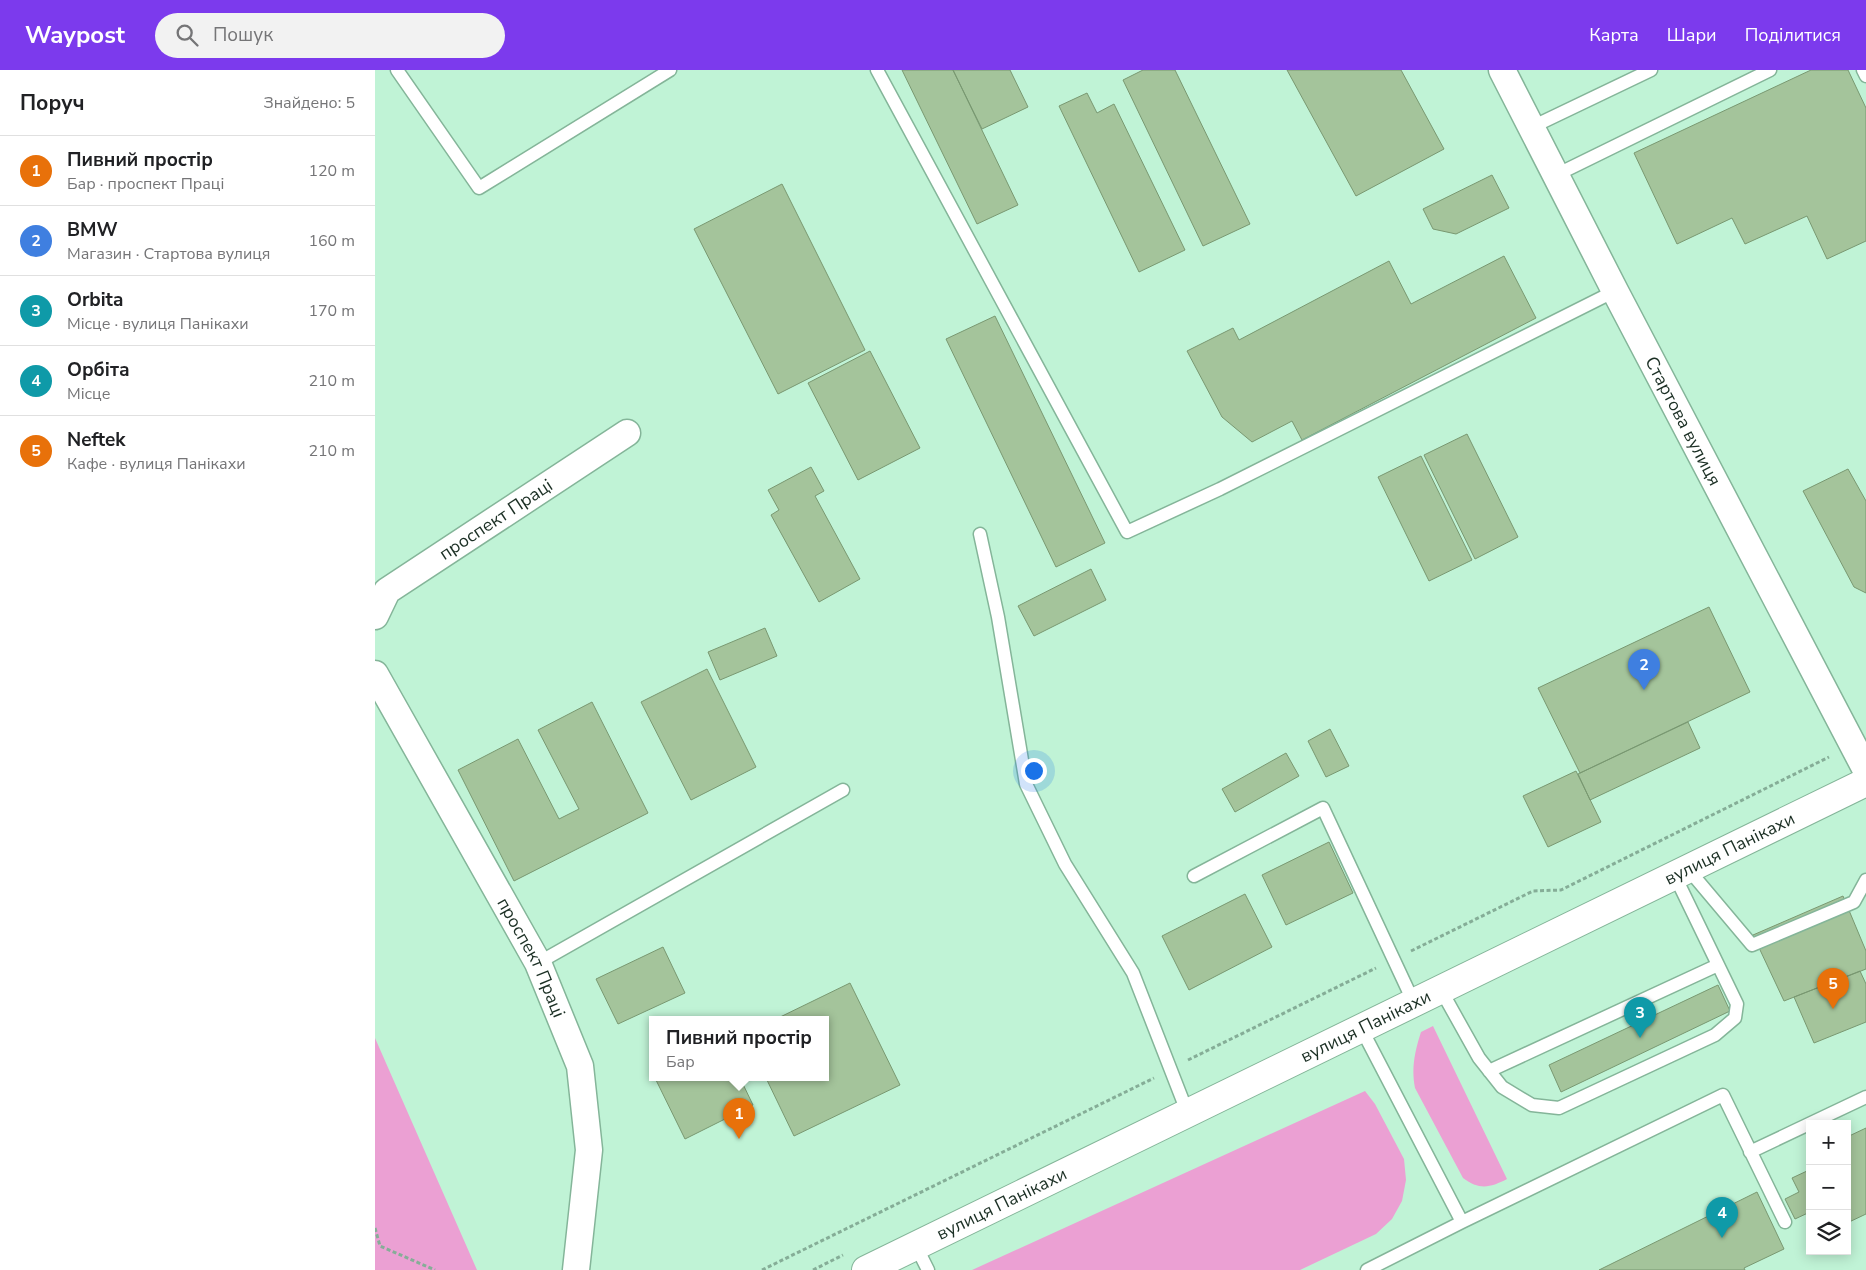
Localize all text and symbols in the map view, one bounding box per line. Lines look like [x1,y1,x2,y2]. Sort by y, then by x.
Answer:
search box [155,13,505,58]
text: Waypost [25,19,125,51]
icon: search [173,21,201,49]
text: Пошук [213,22,273,48]
text: Карта [1589,23,1639,47]
text: Шари [1667,23,1717,47]
text: Поділитися [1745,23,1841,47]
text: Поруч [20,89,85,117]
text: Знайдено: 5 [263,92,355,114]
text: Пивний простір [67,147,213,173]
text: 1 [31,160,41,182]
text: 120 m [308,160,355,182]
text: Бар · проспект Праці [67,173,224,195]
text: BMW [67,217,118,243]
text: 2 [31,230,41,252]
text: 160 m [308,230,355,252]
text: Магазин · Стартова вулиця [67,243,270,265]
text: Orbita [67,287,123,313]
text: 3 [31,300,41,322]
text: 170 m [308,300,355,322]
text: Місце · вулиця Панікахи [67,313,249,335]
street label: Стартова вулиця [1639,352,1727,490]
text: Орбіта [67,357,130,383]
text: 4 [31,370,41,392]
text: 210 m [308,370,355,392]
text: Місце [67,383,110,405]
text: Neftek [67,427,126,453]
text: 5 [31,440,41,462]
text: 210 m [308,440,355,462]
text: Кафе · вулиця Панікахи [67,453,246,475]
street label: проспект Праці [434,473,557,566]
pin: 2 [1628,649,1660,690]
your location [1021,758,1047,784]
street label: вулиця Панікахи [1660,807,1799,891]
street label: проспект Праці [491,893,571,1021]
pin: 5 [1817,968,1849,1009]
street label: вулиця Панікахи [1296,984,1435,1068]
pin: 3 [1624,997,1656,1038]
popup [649,1016,829,1081]
text: Пивний простір [666,1025,812,1051]
text: Бар [666,1051,695,1073]
pin: 1 [723,1098,755,1139]
map controls [1806,1120,1851,1255]
button: + [1806,1120,1851,1165]
street label: вулиця Панікахи [932,1162,1071,1246]
button: − [1806,1165,1851,1210]
pin: 4 [1706,1197,1738,1238]
button: layers [1806,1210,1851,1255]

